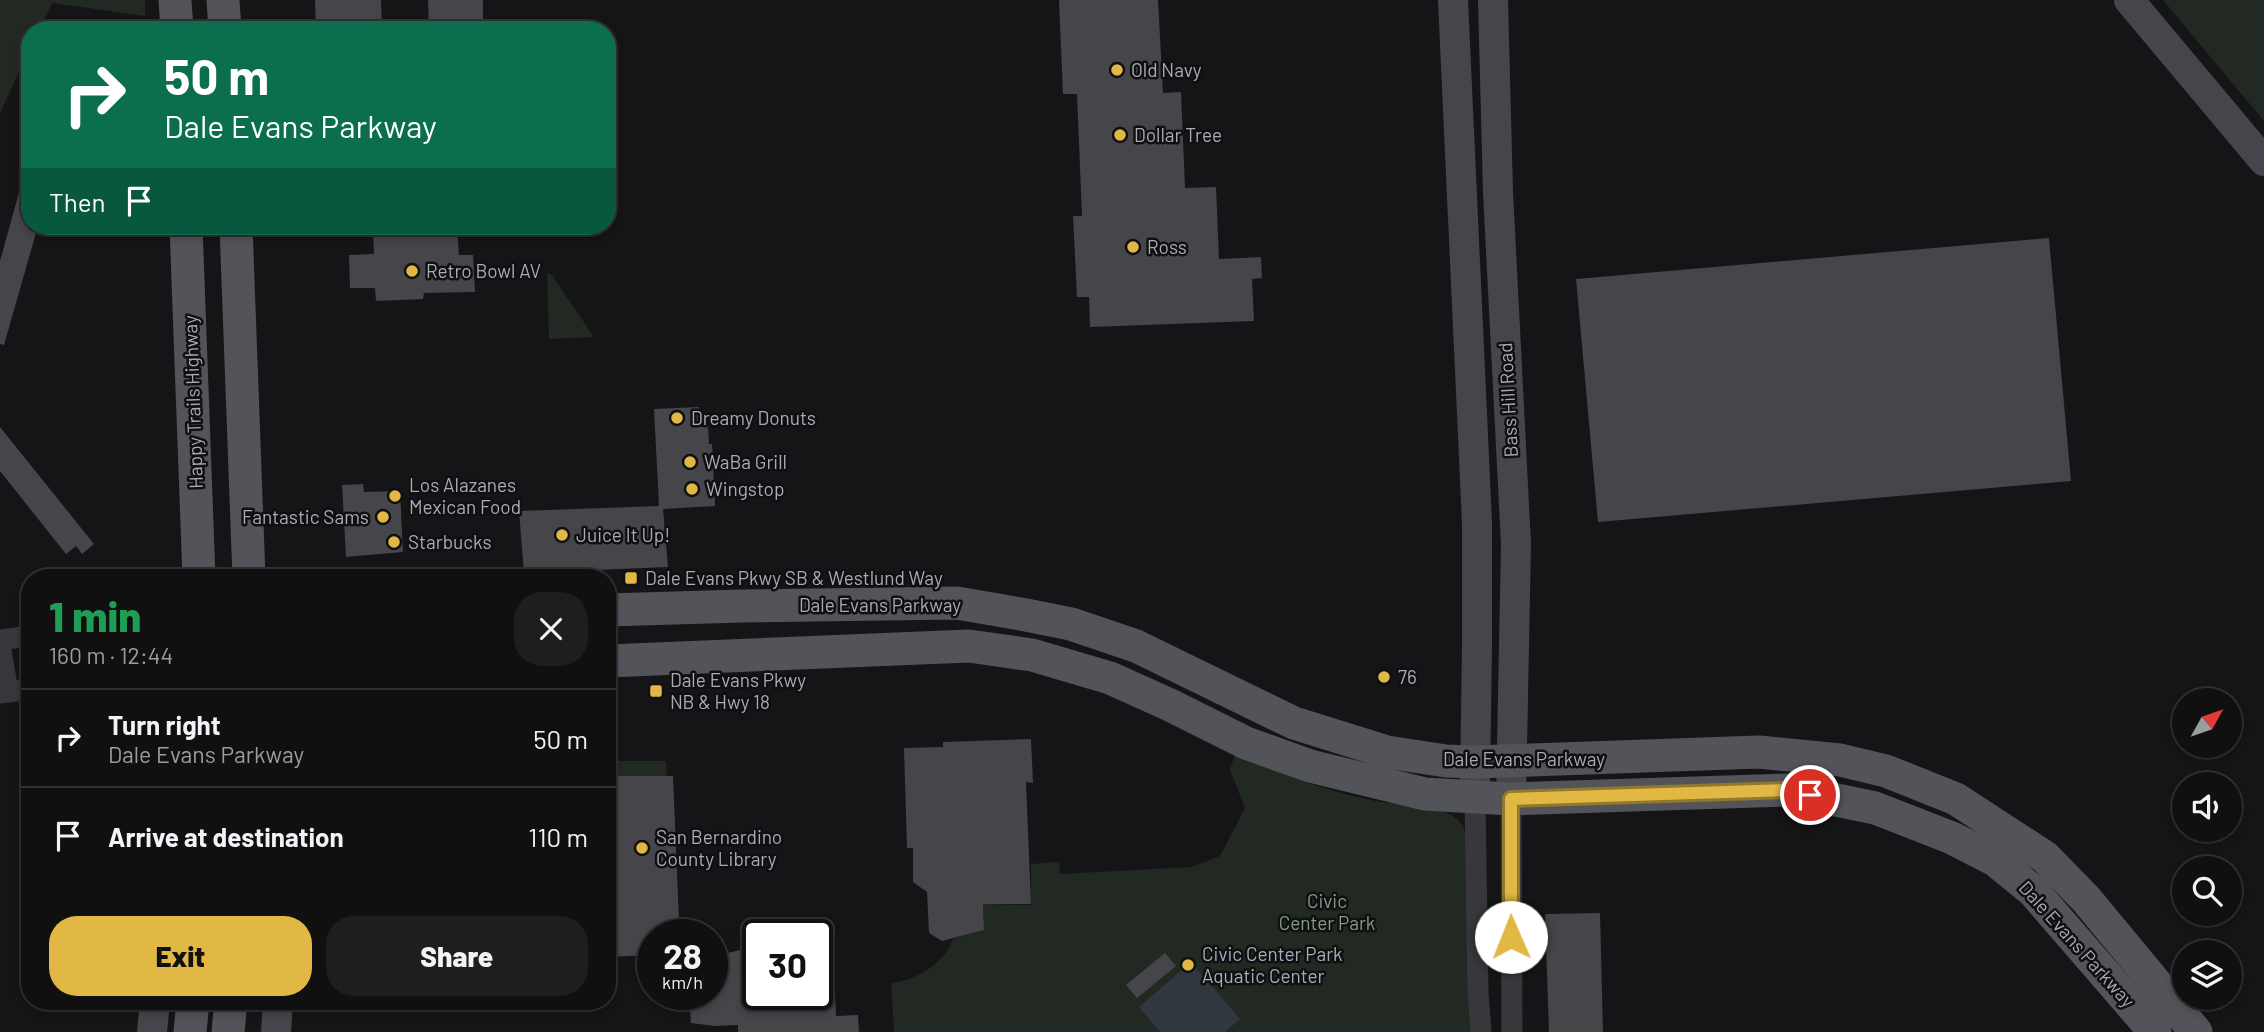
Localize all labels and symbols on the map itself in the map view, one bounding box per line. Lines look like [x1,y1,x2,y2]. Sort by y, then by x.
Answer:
place label: Old Navy [1131,58,1202,81]
marker: Old Navy [1109,62,1125,78]
place label: Dollar Tree [1134,123,1222,146]
marker: Dollar Tree [1112,127,1128,143]
place label: Ross [1147,235,1187,258]
marker: Ross [1125,239,1141,255]
place label: Retro Bowl AV [426,259,541,282]
marker: Retro Bowl AV [404,263,420,279]
street label: Happy Trails Highway [178,315,207,489]
street label: Bass Hill Road [1493,342,1522,458]
place label: Dreamy Donuts [691,406,816,429]
marker: Dreamy Donuts [669,410,685,426]
place label: WaBa Grill [704,450,787,473]
marker: WaBa Grill [682,454,698,470]
place label: Los Alazanes Mexican Food [409,473,521,518]
place label: Wingstop [706,477,784,500]
marker: Wingstop [684,481,700,497]
marker: Los Alazanes Mexican Food [387,488,403,504]
place label: Fantastic Sams [242,505,369,528]
marker: Fantastic Sams [375,509,391,525]
place label: Juice It Up! [576,523,670,546]
marker: Juice It Up! [554,527,570,543]
place label: Starbucks [408,530,492,553]
marker: Starbucks [386,534,402,550]
place label: Dale Evans Pkwy SB & Westlund Way [645,566,943,589]
marker: Dale Evans Pkwy SB & Westlund Way [623,570,639,586]
street label: Dale Evans Parkway [799,593,961,616]
place label: 76 [1398,665,1417,688]
place label: Dale Evans Pkwy NB & Hwy 18 [670,668,806,713]
marker: 76 [1376,669,1392,685]
marker: Dale Evans Pkwy NB & Hwy 18 [648,683,664,699]
north arrow [2172,688,2242,758]
street label: Dale Evans Parkway [1443,747,1605,770]
pin [1780,765,1840,825]
place label: San Bernardino County Library [656,825,782,870]
marker: San Bernardino County Library [634,840,650,856]
street label: Dale Evans Parkway [2015,876,2140,1012]
park label: Civic Center Park [1279,889,1375,934]
position arrow [1474,900,1548,974]
speed limit sign: 30 [742,919,833,1010]
place label: Civic Center Park Aquatic Center [1202,942,1343,987]
marker: Civic Center Park Aquatic Center [1180,957,1196,973]

